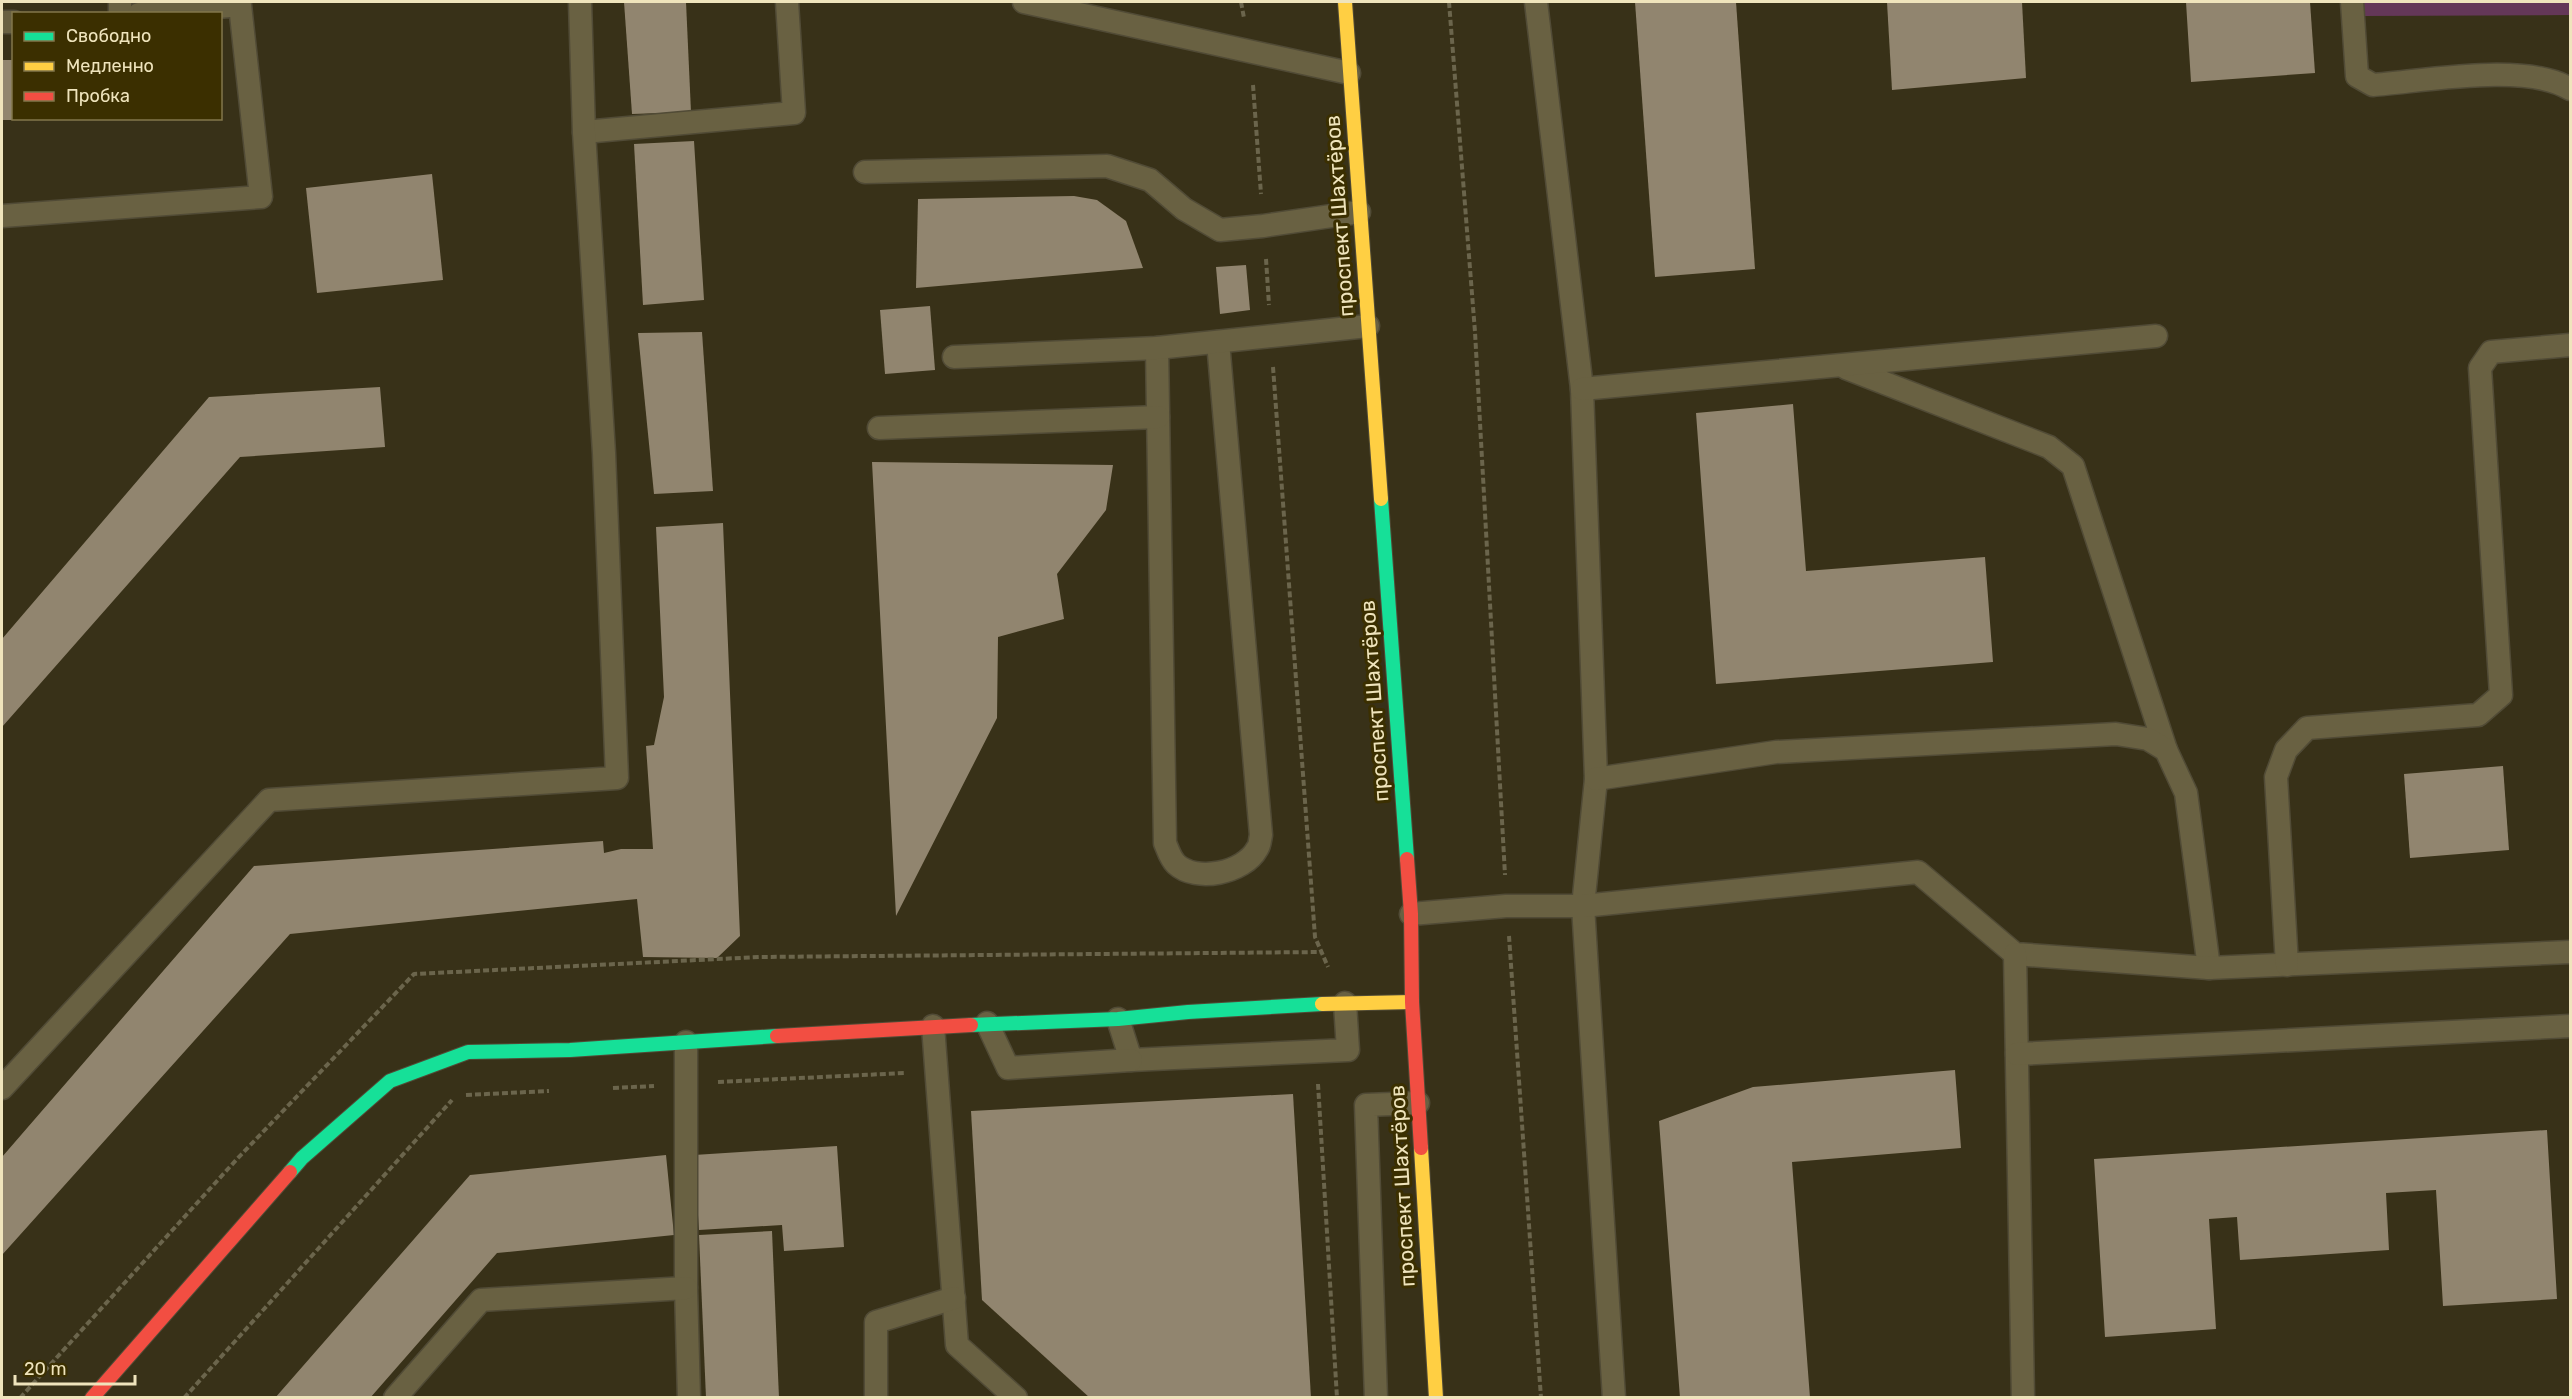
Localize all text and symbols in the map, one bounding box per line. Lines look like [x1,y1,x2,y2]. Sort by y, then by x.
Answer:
legend [12,12,222,120]
text: Свободно [66,25,151,47]
text: Медленно [66,55,154,77]
text: Пробка [66,85,130,107]
street label: проспект Шахтёров [1319,114,1359,318]
street label: проспект Шахтёров [1354,599,1394,803]
street label: проспект Шахтёров [1384,1085,1420,1287]
scale bar [15,1348,135,1386]
text: 20 m [24,1358,66,1380]

